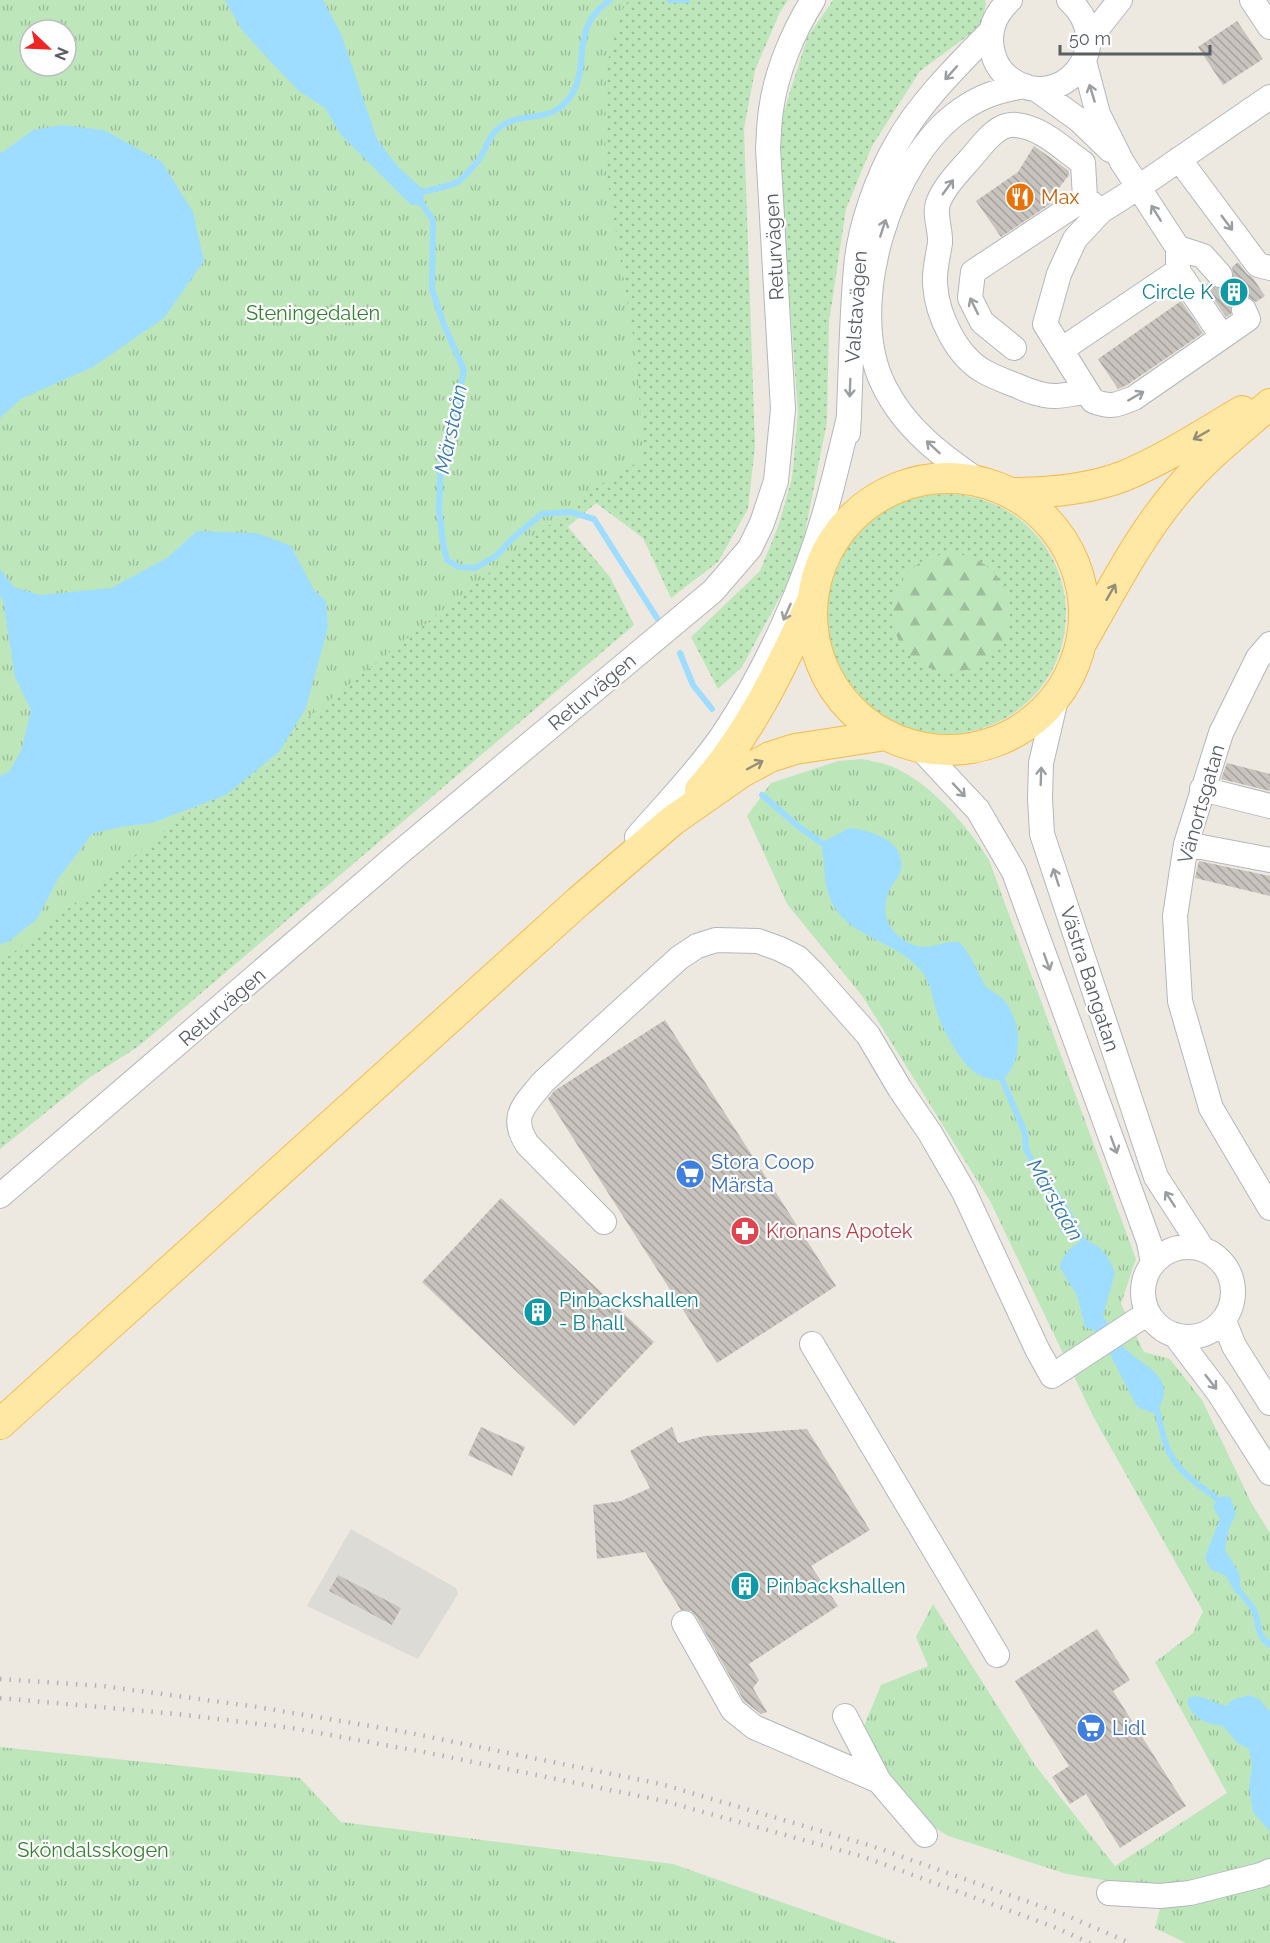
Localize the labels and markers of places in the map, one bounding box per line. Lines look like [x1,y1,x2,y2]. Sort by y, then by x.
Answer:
restaurant icon: Max [1004,181,1036,213]
place label: Max [1041,185,1079,209]
building icon: Circle K [1218,276,1250,308]
place label: Circle K [1142,280,1213,304]
place label: Stora Coop Märsta [711,1150,814,1197]
supermarket icon: Stora Coop Märsta [674,1158,706,1190]
pharmacy icon: Kronans Apotek [729,1215,761,1247]
place label: Kronans Apotek [766,1219,913,1243]
place label: Pinbackshallen - B hall [559,1288,699,1335]
building icon: Pinbackshallen - B hall [522,1296,554,1328]
building icon: Pinbackshallen [729,1570,761,1602]
place label: Pinbackshallen [766,1574,906,1598]
supermarket icon: Lidl [1075,1712,1107,1744]
place label: Lidl [1112,1716,1146,1740]

